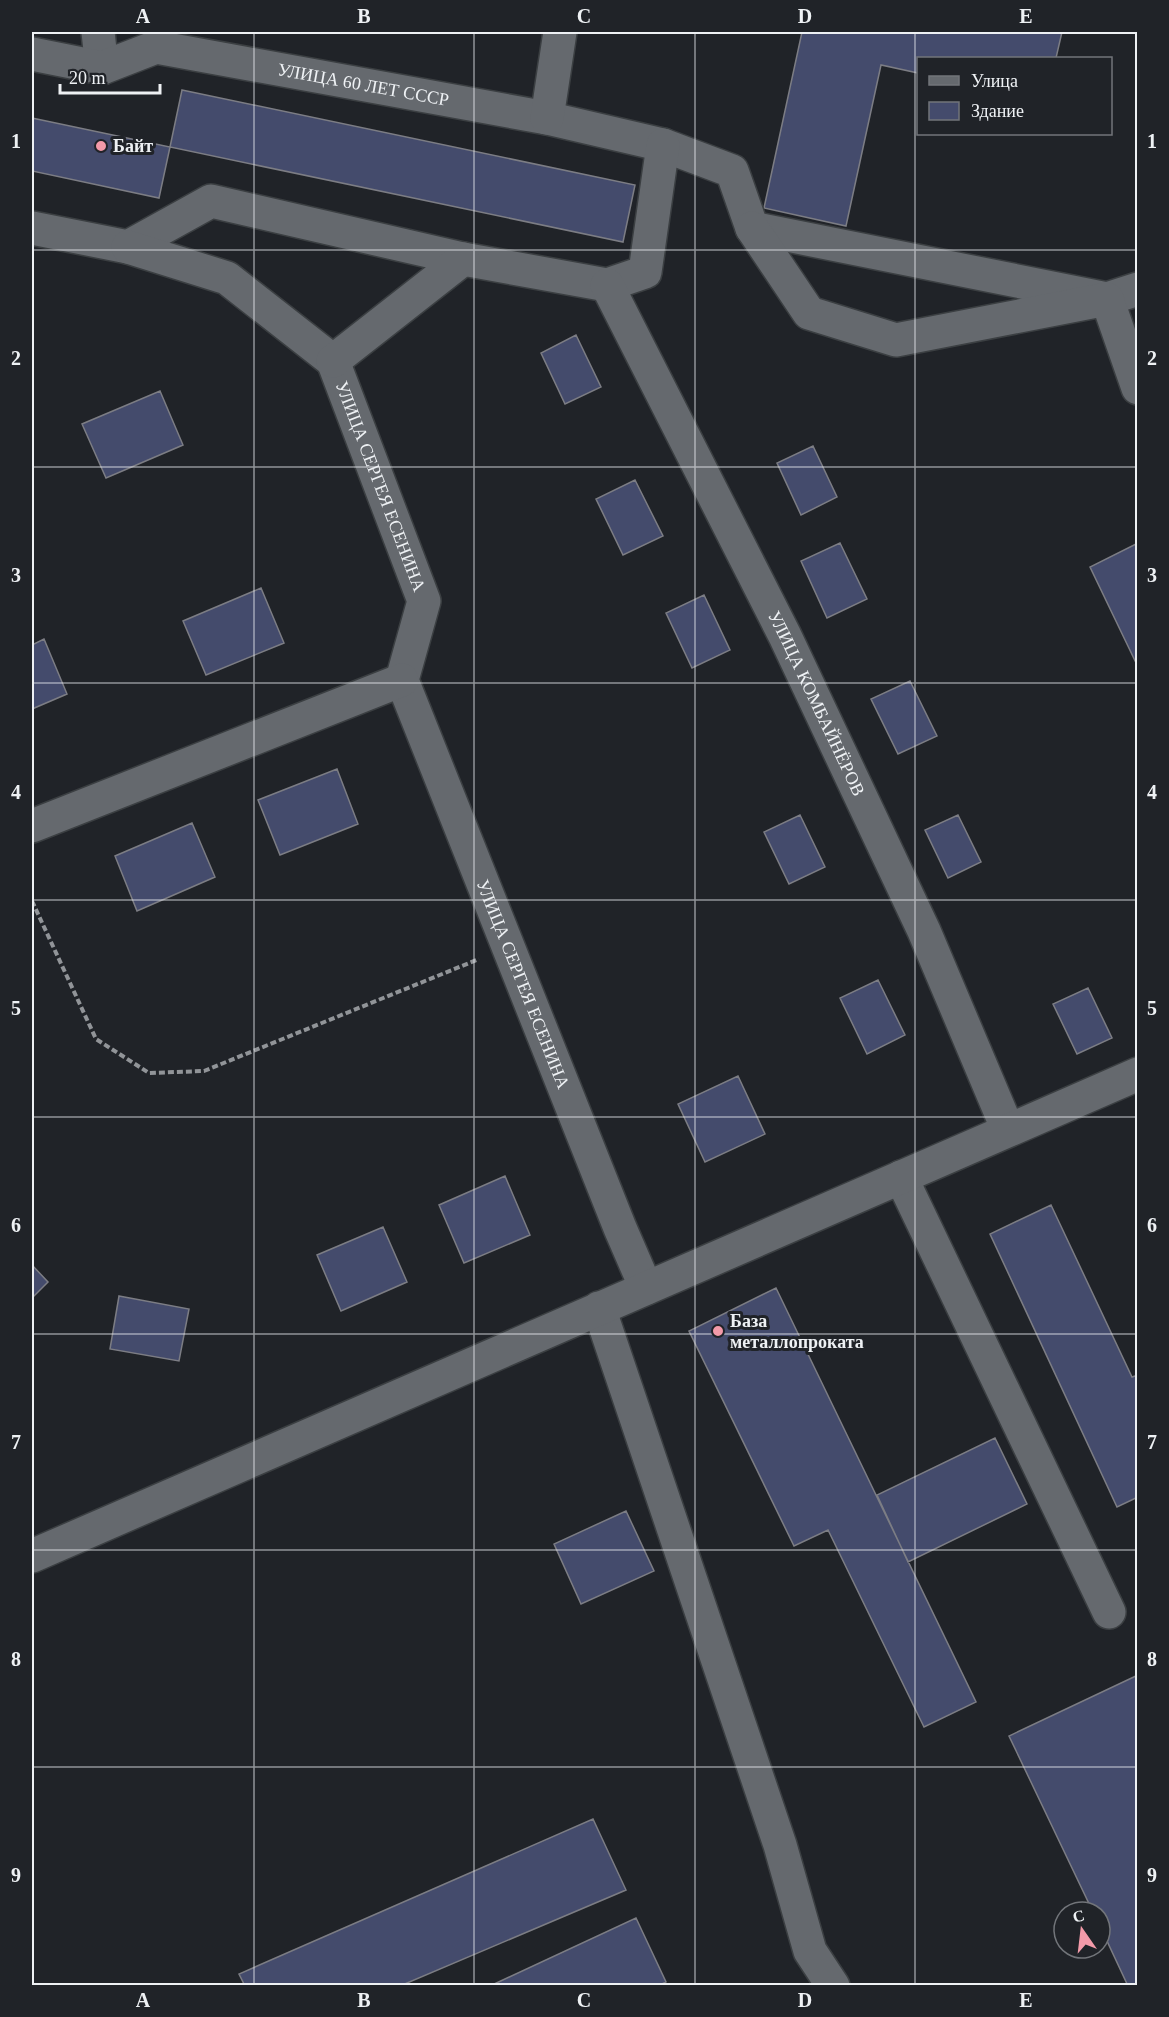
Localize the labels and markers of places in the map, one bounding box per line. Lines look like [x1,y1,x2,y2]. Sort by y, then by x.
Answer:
place label: Байт [113,136,153,156]
marker: Байт [94,139,108,153]
place label: База металлопроката [730,1311,864,1352]
marker: База металлопроката [711,1324,725,1338]

